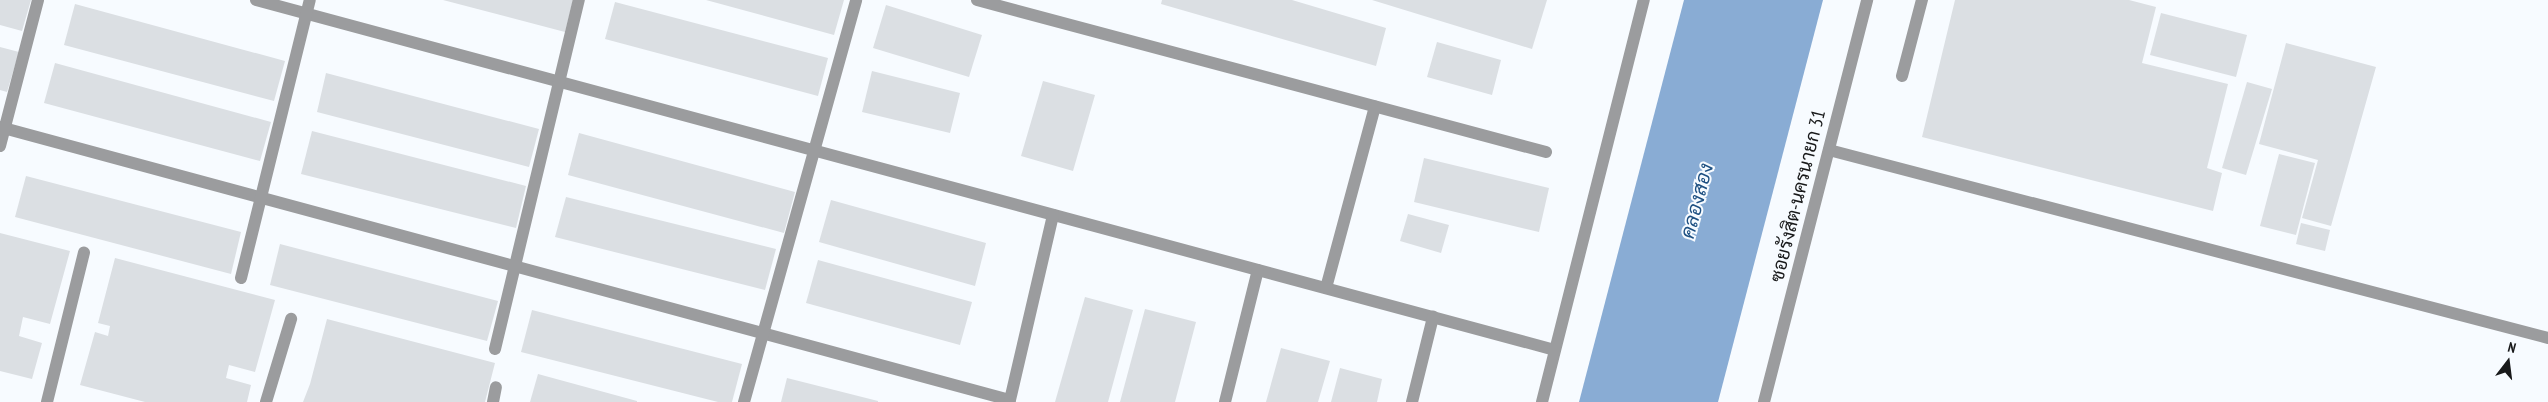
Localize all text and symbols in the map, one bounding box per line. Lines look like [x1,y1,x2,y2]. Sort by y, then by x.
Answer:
street label: ซอยรังสิต-นครนายก 31 [1766,108,1830,284]
water label: คลองสอง [1675,161,1719,241]
north arrow [2483,337,2533,387]
text: N [2506,338,2518,357]

